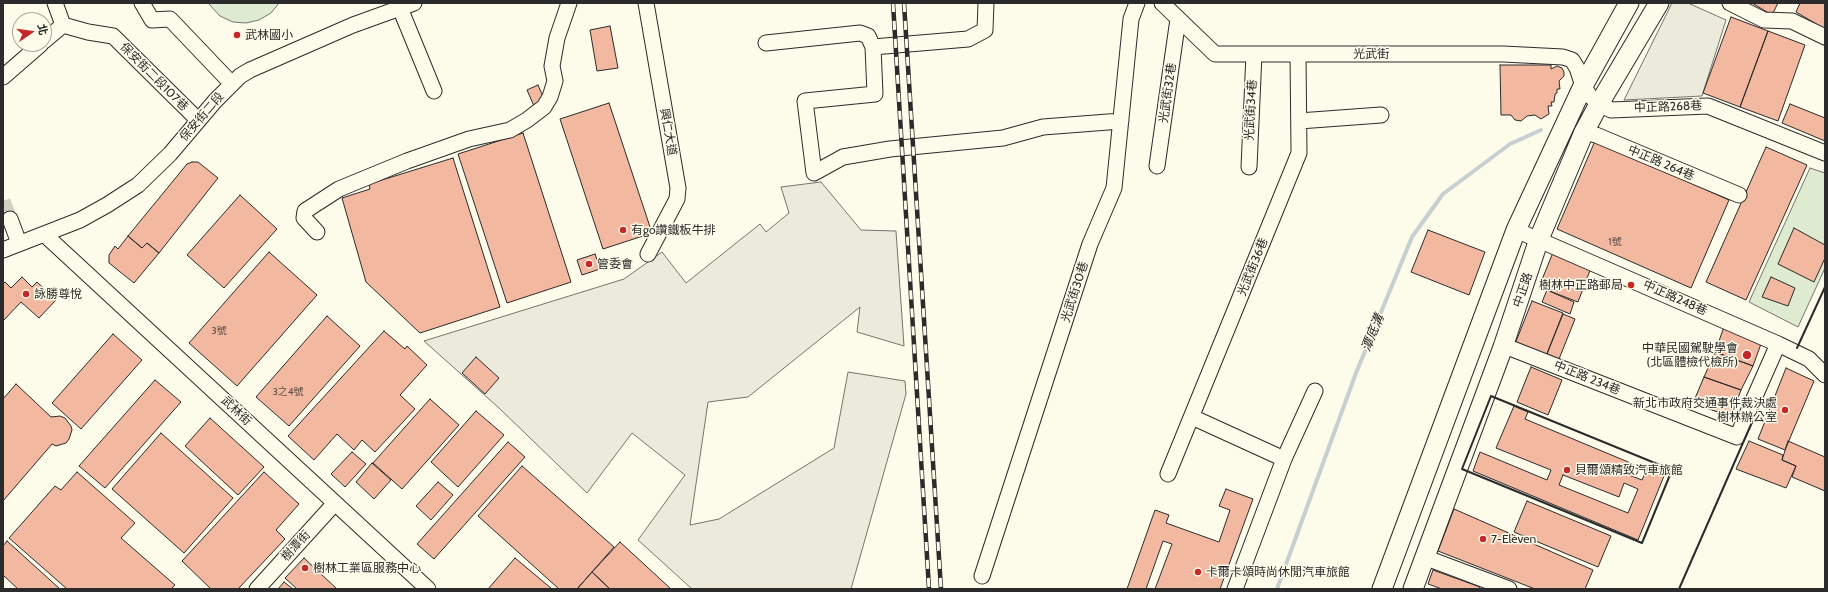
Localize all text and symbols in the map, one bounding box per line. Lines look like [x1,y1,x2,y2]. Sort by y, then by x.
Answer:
north arrow [12,12,52,52]
text: 北 [35,23,51,36]
place label: 武林國小 [245,28,293,42]
marker: 武林國小 [232,30,242,40]
street label: 保安街二段107巷 [117,40,191,114]
street label: 光武街 [1353,47,1389,61]
street label: 光武街32巷 [1157,62,1179,124]
street label: 光武街34巷 [1242,79,1260,141]
street label: 保安街二段 [177,90,227,144]
street label: 中正路268巷 [1634,99,1702,115]
street label: 興仁大道 [657,107,679,157]
street label: 中正路 264巷 [1626,143,1696,183]
place label: 有go讚鐵板牛排 [631,223,716,237]
marker: 有go讚鐵板牛排 [618,225,628,235]
street label: 光武街36巷 [1235,236,1271,298]
house number: 1號 [1608,236,1622,248]
place label: 管委會 [597,257,633,271]
marker: 管委會 [584,259,594,269]
street label: 光武街30巷 [1058,260,1092,324]
street label: 中正路 [1510,271,1536,309]
street label: 中正路248巷 [1641,277,1709,319]
place label: 樹林中正路郵局 [1539,278,1623,292]
marker: 樹林中正路郵局 [1626,280,1636,290]
place label: 詠勝尊悅 [34,287,82,301]
marker: 詠勝尊悅 [21,289,31,299]
water label: 潭底溝 [1358,312,1388,354]
house number: 3號 [211,325,227,337]
place label: 中華民國駕駛學會 (北區體檢代檢所) [1642,341,1738,369]
marker: 中華民國駕駛學會 (北區體檢代檢所) [1741,349,1753,361]
street label: 中正路 234巷 [1552,358,1622,398]
house number: 3之4號 [272,386,304,398]
street label: 武林街 [218,393,254,429]
place label: 新北市政府交通事件裁決處 樹林辦公室 [1633,396,1777,424]
marker: 新北市政府交通事件裁決處 樹林辦公室 [1780,405,1790,415]
place label: 貝爾頌精致汽車旅館 [1575,463,1683,477]
marker: 貝爾頌精致汽車旅館 [1562,465,1572,475]
street label: 樹潭街 [279,528,313,564]
place label: 7-Eleven [1491,532,1536,546]
marker: 7-Eleven [1478,534,1488,544]
place label: 樹林工業區服務中心 [313,561,421,575]
marker: 樹林工業區服務中心 [300,563,310,573]
place label: 卡爾卡頌時尚休閒汽車旅館 [1206,565,1350,579]
marker: 卡爾卡頌時尚休閒汽車旅館 [1193,567,1203,577]

